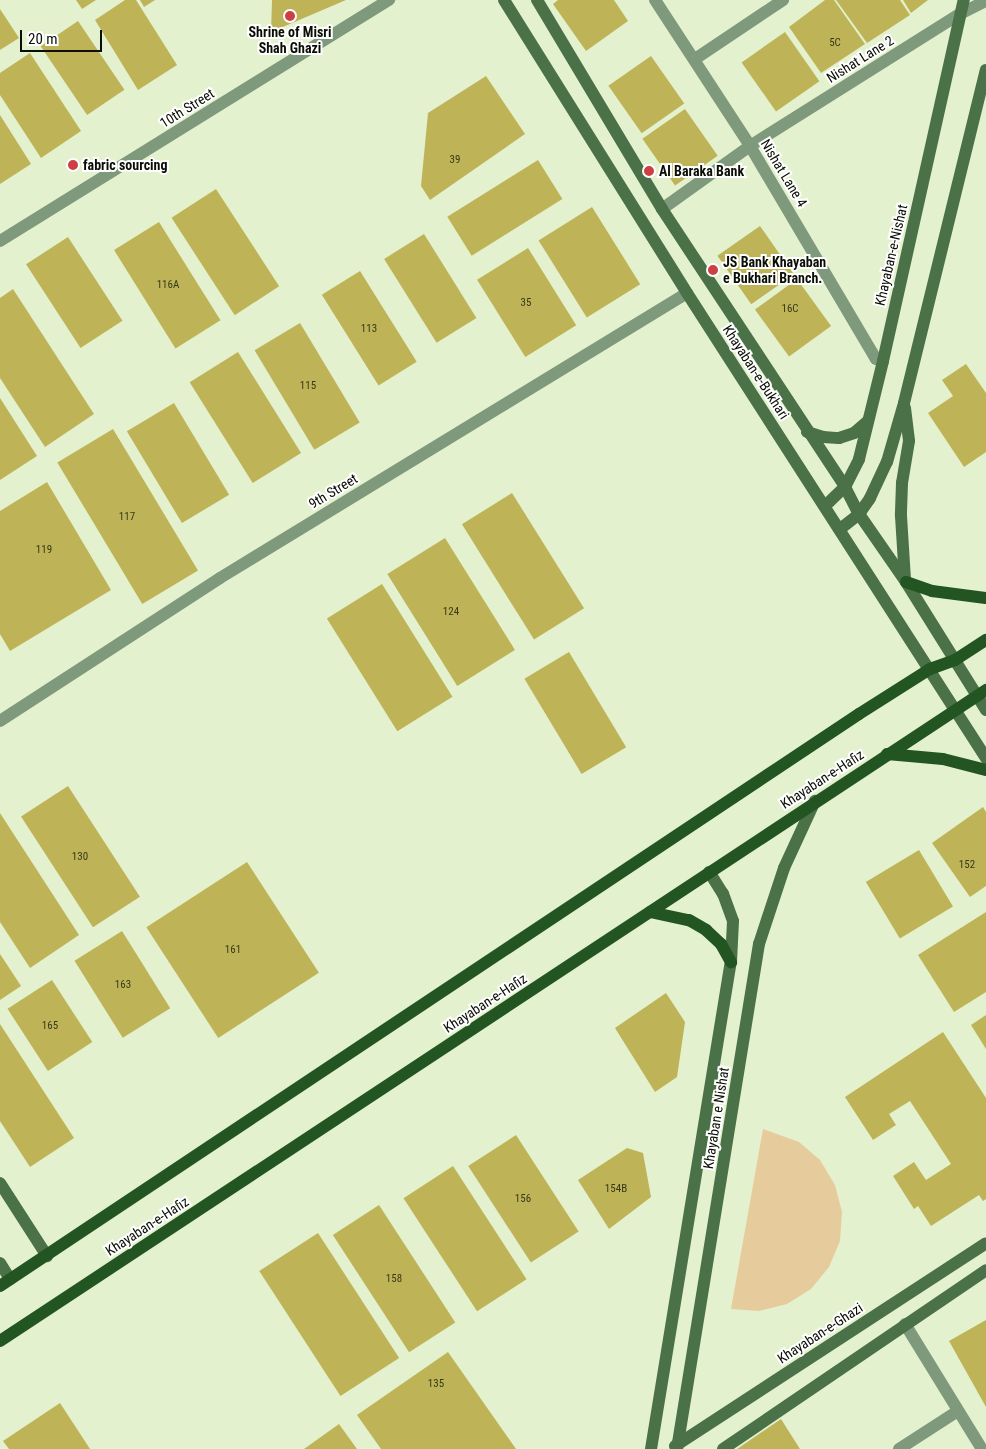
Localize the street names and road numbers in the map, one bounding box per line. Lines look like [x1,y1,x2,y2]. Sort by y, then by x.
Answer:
street label: Nishat Lane 2 [823,32,897,86]
street label: 10th Street [157,85,217,131]
street label: Nishat Lane 4 [757,136,811,210]
street label: Khayaban-e-Nishat [871,203,911,307]
street label: Khayaban-e-Bukhari [719,322,793,422]
street label: 9th Street [306,470,360,512]
street label: Khayaban-e-Hafiz [777,746,867,812]
street label: Khayaban-e-Hafiz [440,970,530,1036]
street label: Khayaban e Nishat [700,1066,732,1170]
street label: Khayaban-e-Hafiz [102,1193,192,1259]
street label: Khayaban-e-Ghazi [774,1299,866,1367]

